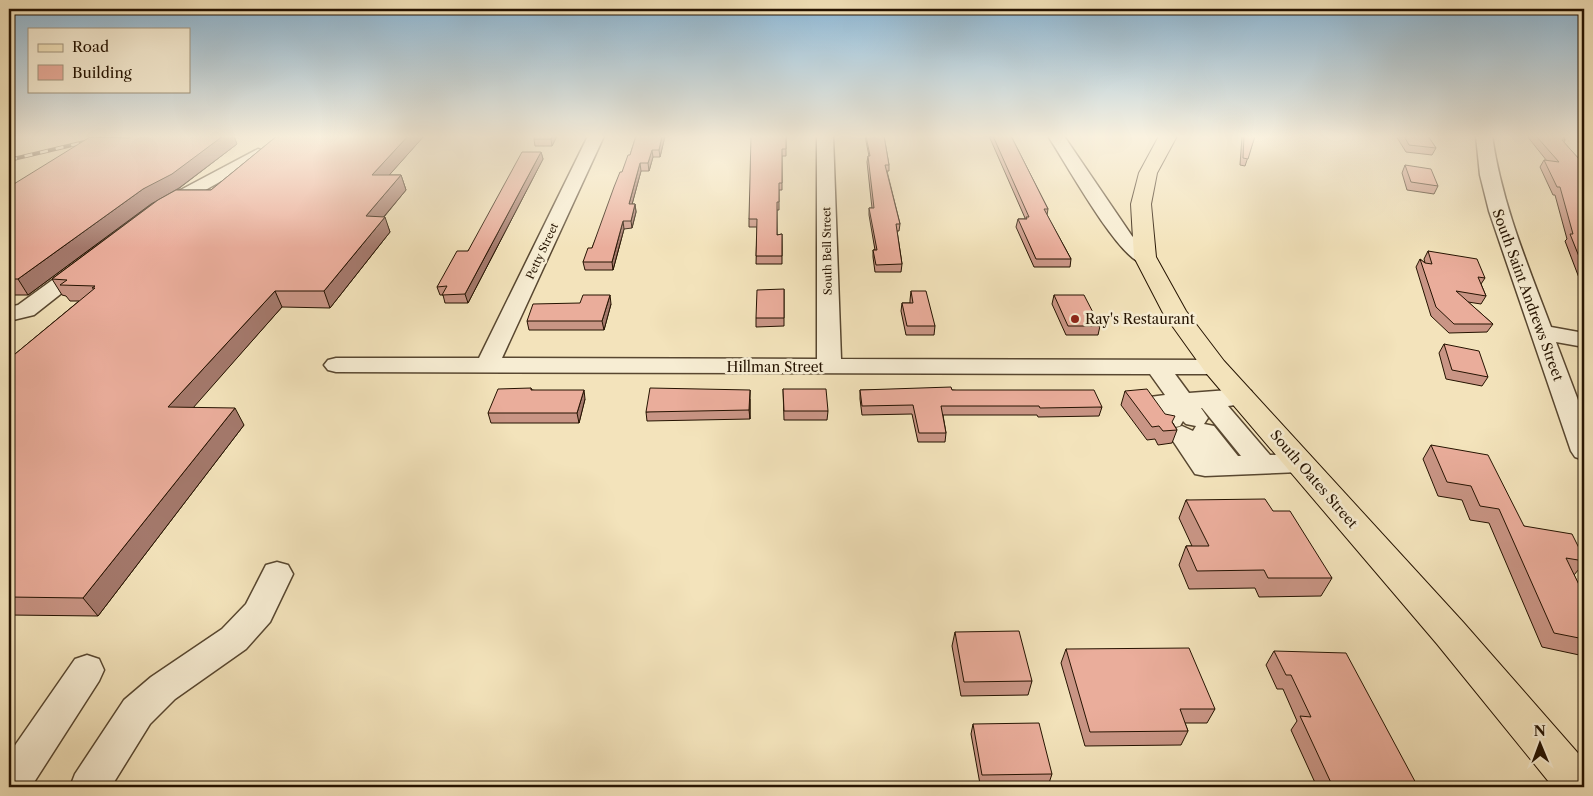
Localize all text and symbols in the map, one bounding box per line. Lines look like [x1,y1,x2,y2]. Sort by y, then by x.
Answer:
legend [28,28,190,92]
text: Road [72,37,109,56]
text: Building [72,63,132,82]
street label: South Bell Street [819,207,835,295]
street label: South Saint Andrews Street [1488,207,1568,383]
street label: Petty Street [523,220,561,282]
place label: Ray's Restaurant [1085,310,1195,328]
marker: Ray's Restaurant [1069,313,1081,325]
street label: Hillman Street [726,358,824,376]
street label: South Oates Street [1266,426,1362,532]
north arrow [1516,718,1566,768]
text: N [1534,722,1546,740]

